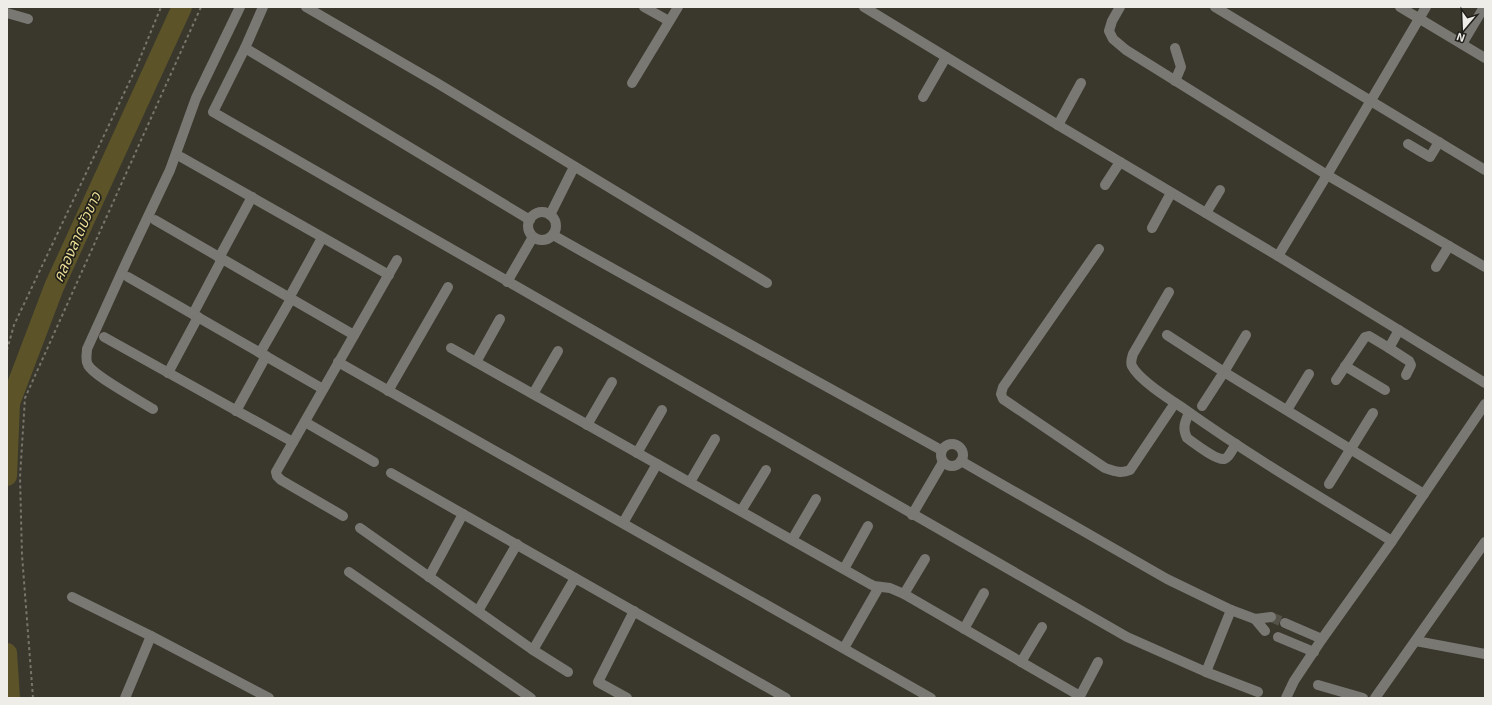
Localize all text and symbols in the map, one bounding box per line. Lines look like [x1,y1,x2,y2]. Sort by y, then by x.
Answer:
north arrow [1444,8,1484,48]
text: N [1455,30,1466,45]
water label: คลองลาดบัวขาว [48,188,104,284]

